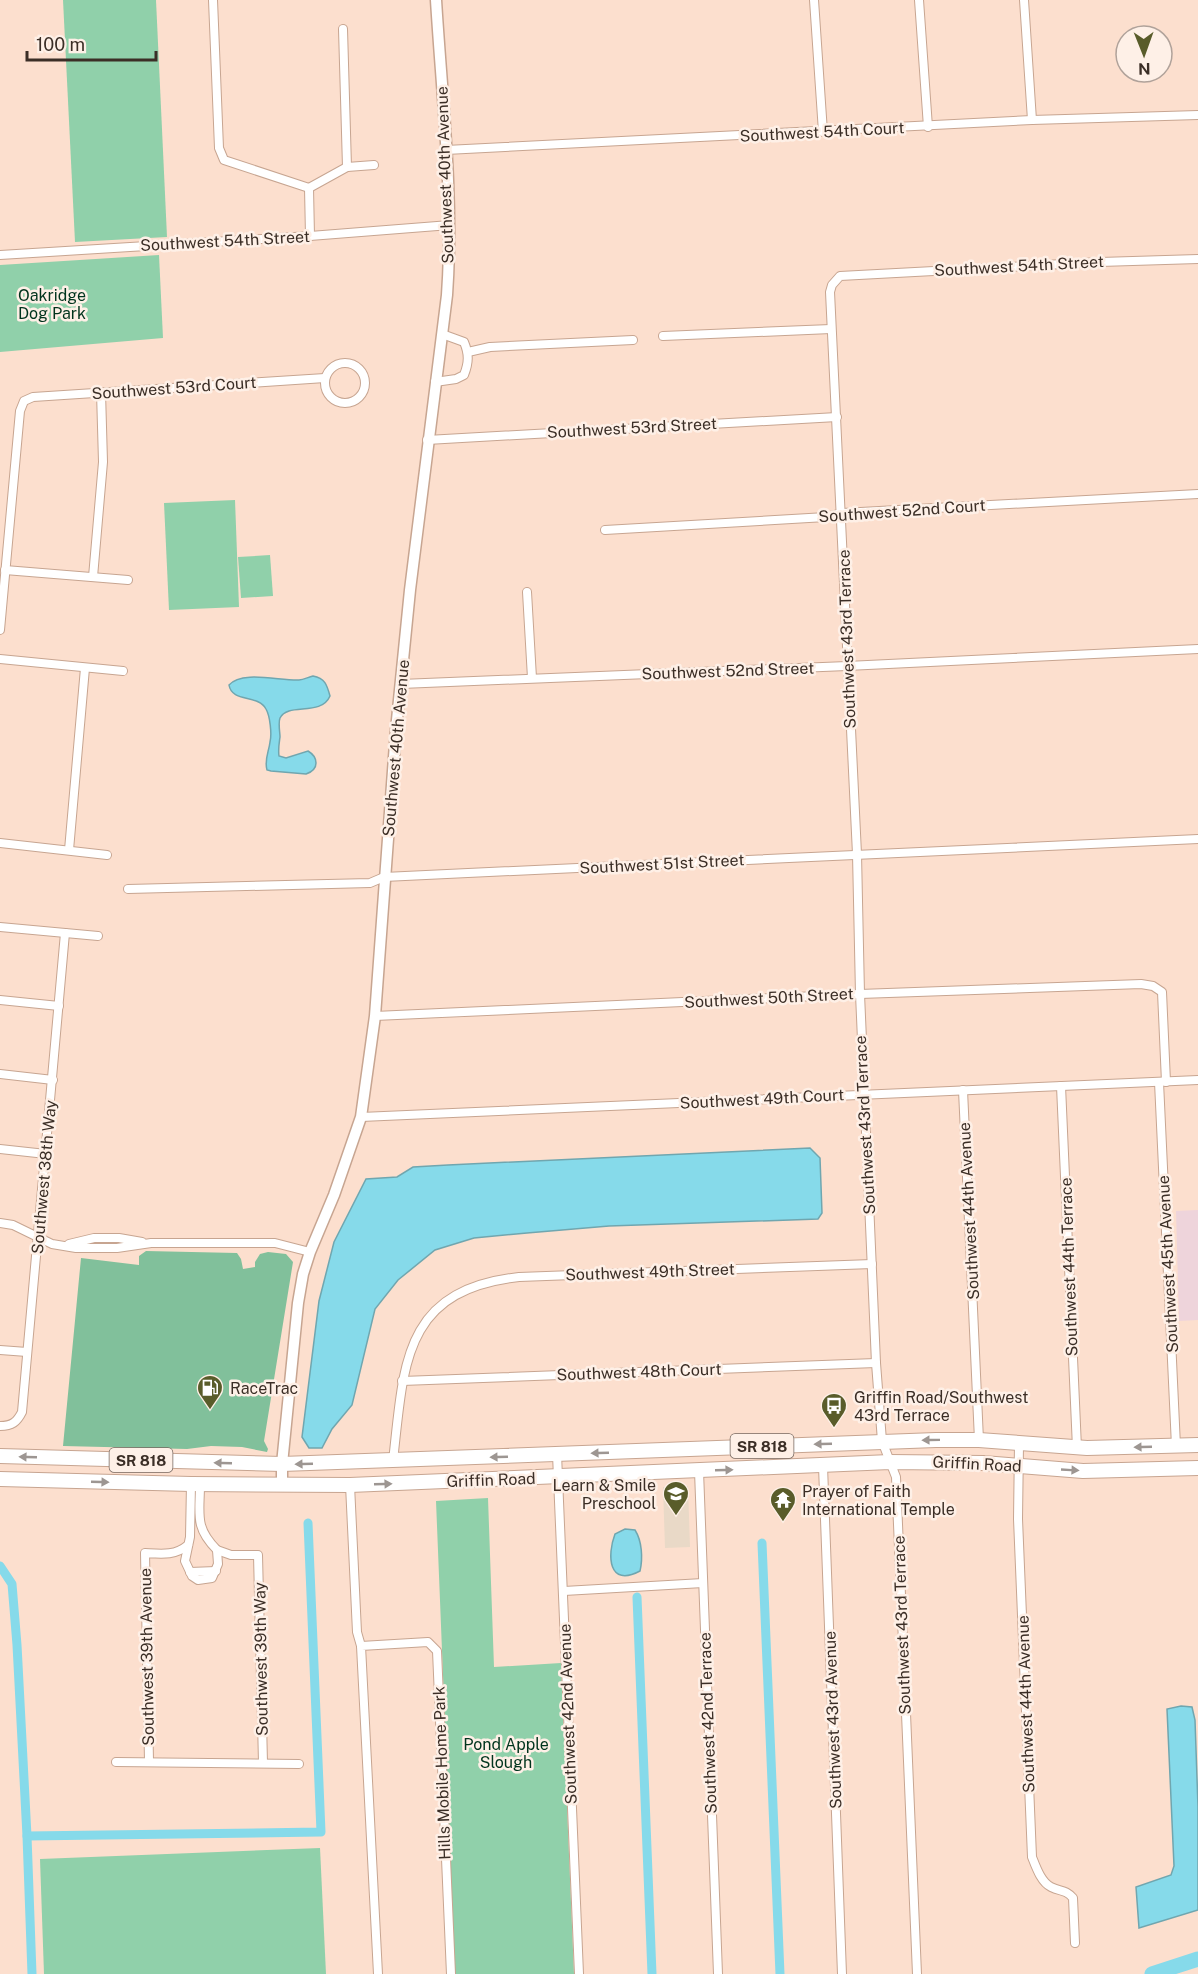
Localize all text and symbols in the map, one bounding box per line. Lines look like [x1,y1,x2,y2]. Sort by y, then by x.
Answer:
scale bar [27,24,156,62]
north arrow [1114,24,1174,84]
text: 100 m [36,34,85,55]
text: N [1138,59,1151,78]
street label: Southwest 40th Avenue [432,86,458,264]
street label: Southwest 54th Court [739,118,905,146]
street label: Southwest 54th Street [140,227,310,255]
street label: Southwest 54th Street [934,252,1104,280]
park label: Oakridge Dog Park [18,286,86,323]
street label: Southwest 53rd Court [91,373,257,403]
street label: Southwest 53rd Street [547,414,717,442]
street label: Southwest 52nd Court [818,496,986,526]
street label: Southwest 43rd Terrace [834,549,860,729]
street label: Southwest 52nd Street [641,658,815,684]
street label: Southwest 40th Avenue [379,659,413,837]
street label: Southwest 51st Street [579,850,745,878]
street label: Southwest 50th Street [684,984,854,1012]
street label: Southwest 43rd Terrace [851,1035,879,1215]
street label: Southwest 49th Court [679,1085,845,1113]
street label: Southwest 38th Way [28,1099,60,1255]
street label: Southwest 44th Avenue [955,1122,983,1300]
street label: Southwest 45th Avenue [1154,1175,1182,1353]
street label: Southwest 44th Terrace [1056,1177,1082,1357]
street label: Southwest 49th Street [565,1260,735,1284]
street label: Southwest 48th Court [556,1360,722,1384]
fuel station icon: RaceTrac [195,1373,225,1411]
place label: RaceTrac [230,1379,298,1398]
place label: Griffin Road/Southwest 43rd Terrace [854,1388,1028,1425]
bus stop icon: Griffin Road/Southwest 43rd Terrace [819,1391,849,1429]
road number: SR 818 [730,1434,794,1458]
one-way arrow [921,1435,940,1445]
one-way arrow [814,1439,833,1448]
one-way arrow [1133,1442,1152,1452]
road number: SR 818 [110,1448,172,1472]
one-way arrow [590,1448,609,1457]
one-way arrow [19,1452,38,1462]
one-way arrow [489,1452,508,1461]
street label: Griffin Road [932,1452,1022,1476]
one-way arrow [214,1458,233,1467]
one-way arrow [294,1459,313,1468]
one-way arrow [715,1466,734,1475]
one-way arrow [1060,1466,1079,1475]
street label: Griffin Road [446,1469,536,1491]
place label: Learn & Smile Preschool [553,1476,656,1513]
one-way arrow [91,1477,110,1486]
one-way arrow [373,1479,392,1489]
school or university icon: Learn & Smile Preschool [661,1479,691,1517]
place label: Prayer of Faith International Temple [802,1482,955,1519]
temple icon: Prayer of Faith International Temple [768,1485,798,1523]
street label: Southwest 43rd Terrace [889,1535,915,1715]
street label: Southwest 39th Avenue [136,1568,158,1746]
street label: Southwest 39th Way [250,1581,272,1736]
street label: Southwest 44th Avenue [1013,1615,1039,1793]
street label: Southwest 42nd Avenue [555,1623,581,1805]
street label: Southwest 43rd Avenue [820,1631,846,1809]
street label: Southwest 42nd Terrace [695,1632,721,1814]
street label: Hills Mobile Home Park [429,1686,455,1860]
park label: Pond Apple Slough [463,1735,549,1772]

